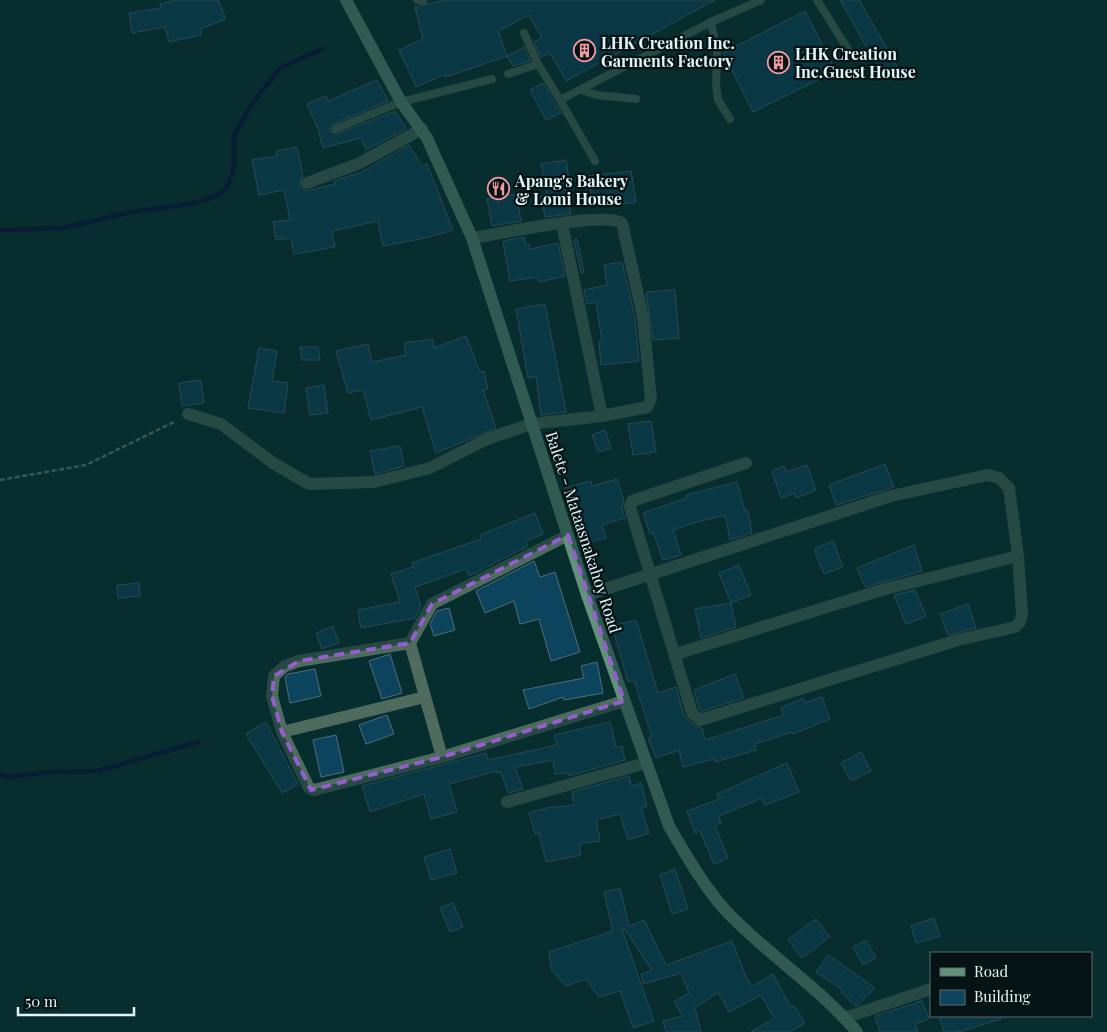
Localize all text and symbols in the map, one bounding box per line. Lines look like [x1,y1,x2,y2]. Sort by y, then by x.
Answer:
place label: LHK Creation Inc. Garments Factory [601,32,735,71]
building icon: LHK Creation Inc. Garments Factory [573,39,597,63]
place label: LHK Creation Inc.Guest House [795,43,916,82]
building icon: LHK Creation Inc.Guest House [767,50,791,74]
place label: Apang's Bakery & Lomi House [514,170,629,209]
restaurant icon: Apang's Bakery & Lomi House [487,177,511,201]
street label: Balete - Mataasnakahoy Road [541,428,627,636]
legend [930,952,1092,1017]
text: Road [974,961,1008,981]
scale bar [18,984,134,1016]
text: Building [974,986,1031,1006]
text: 50 m [25,991,58,1011]

